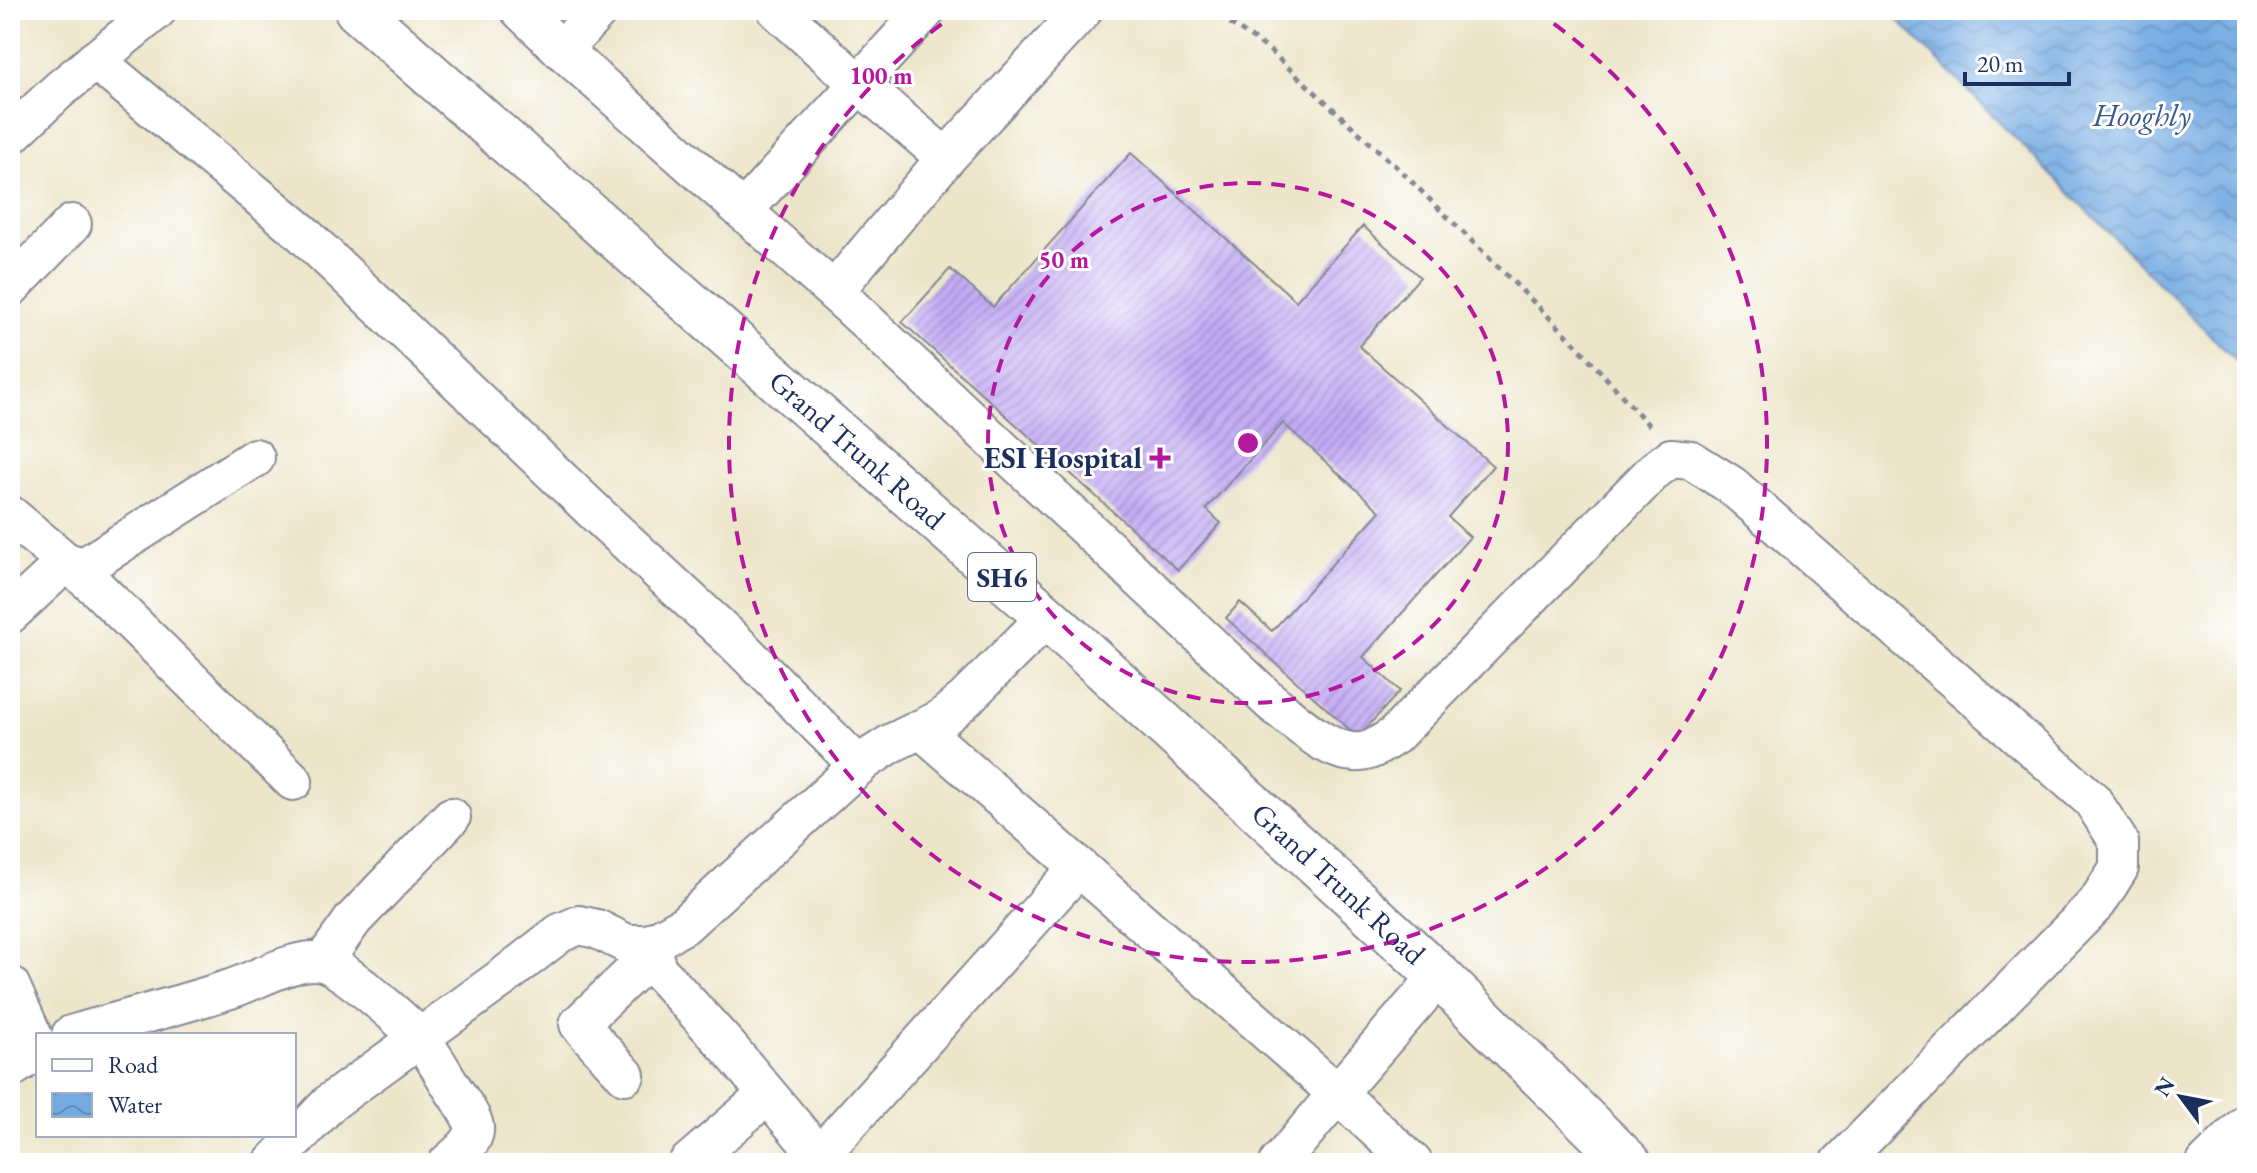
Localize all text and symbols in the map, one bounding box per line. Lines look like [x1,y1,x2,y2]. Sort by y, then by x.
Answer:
scale bar [1965,36,2069,86]
text: 20 m [1977,48,2024,79]
text: 100 m [849,60,913,91]
water label: Hooghly [2092,94,2191,136]
text: 50 m [1039,244,1089,275]
street label: Grand Trunk Road [761,361,954,538]
centre of rings [1234,429,1262,457]
place label: ESI Hospital [984,438,1142,477]
marker: ESI Hospital [1149,447,1171,469]
road number: SH6 [968,553,1036,601]
street label: Grand Trunk Road [1243,794,1434,974]
legend [36,1033,296,1137]
text: Road [108,1049,159,1080]
north arrow [2141,1057,2221,1137]
text: N [2147,1071,2182,1102]
text: Water [108,1089,162,1120]

